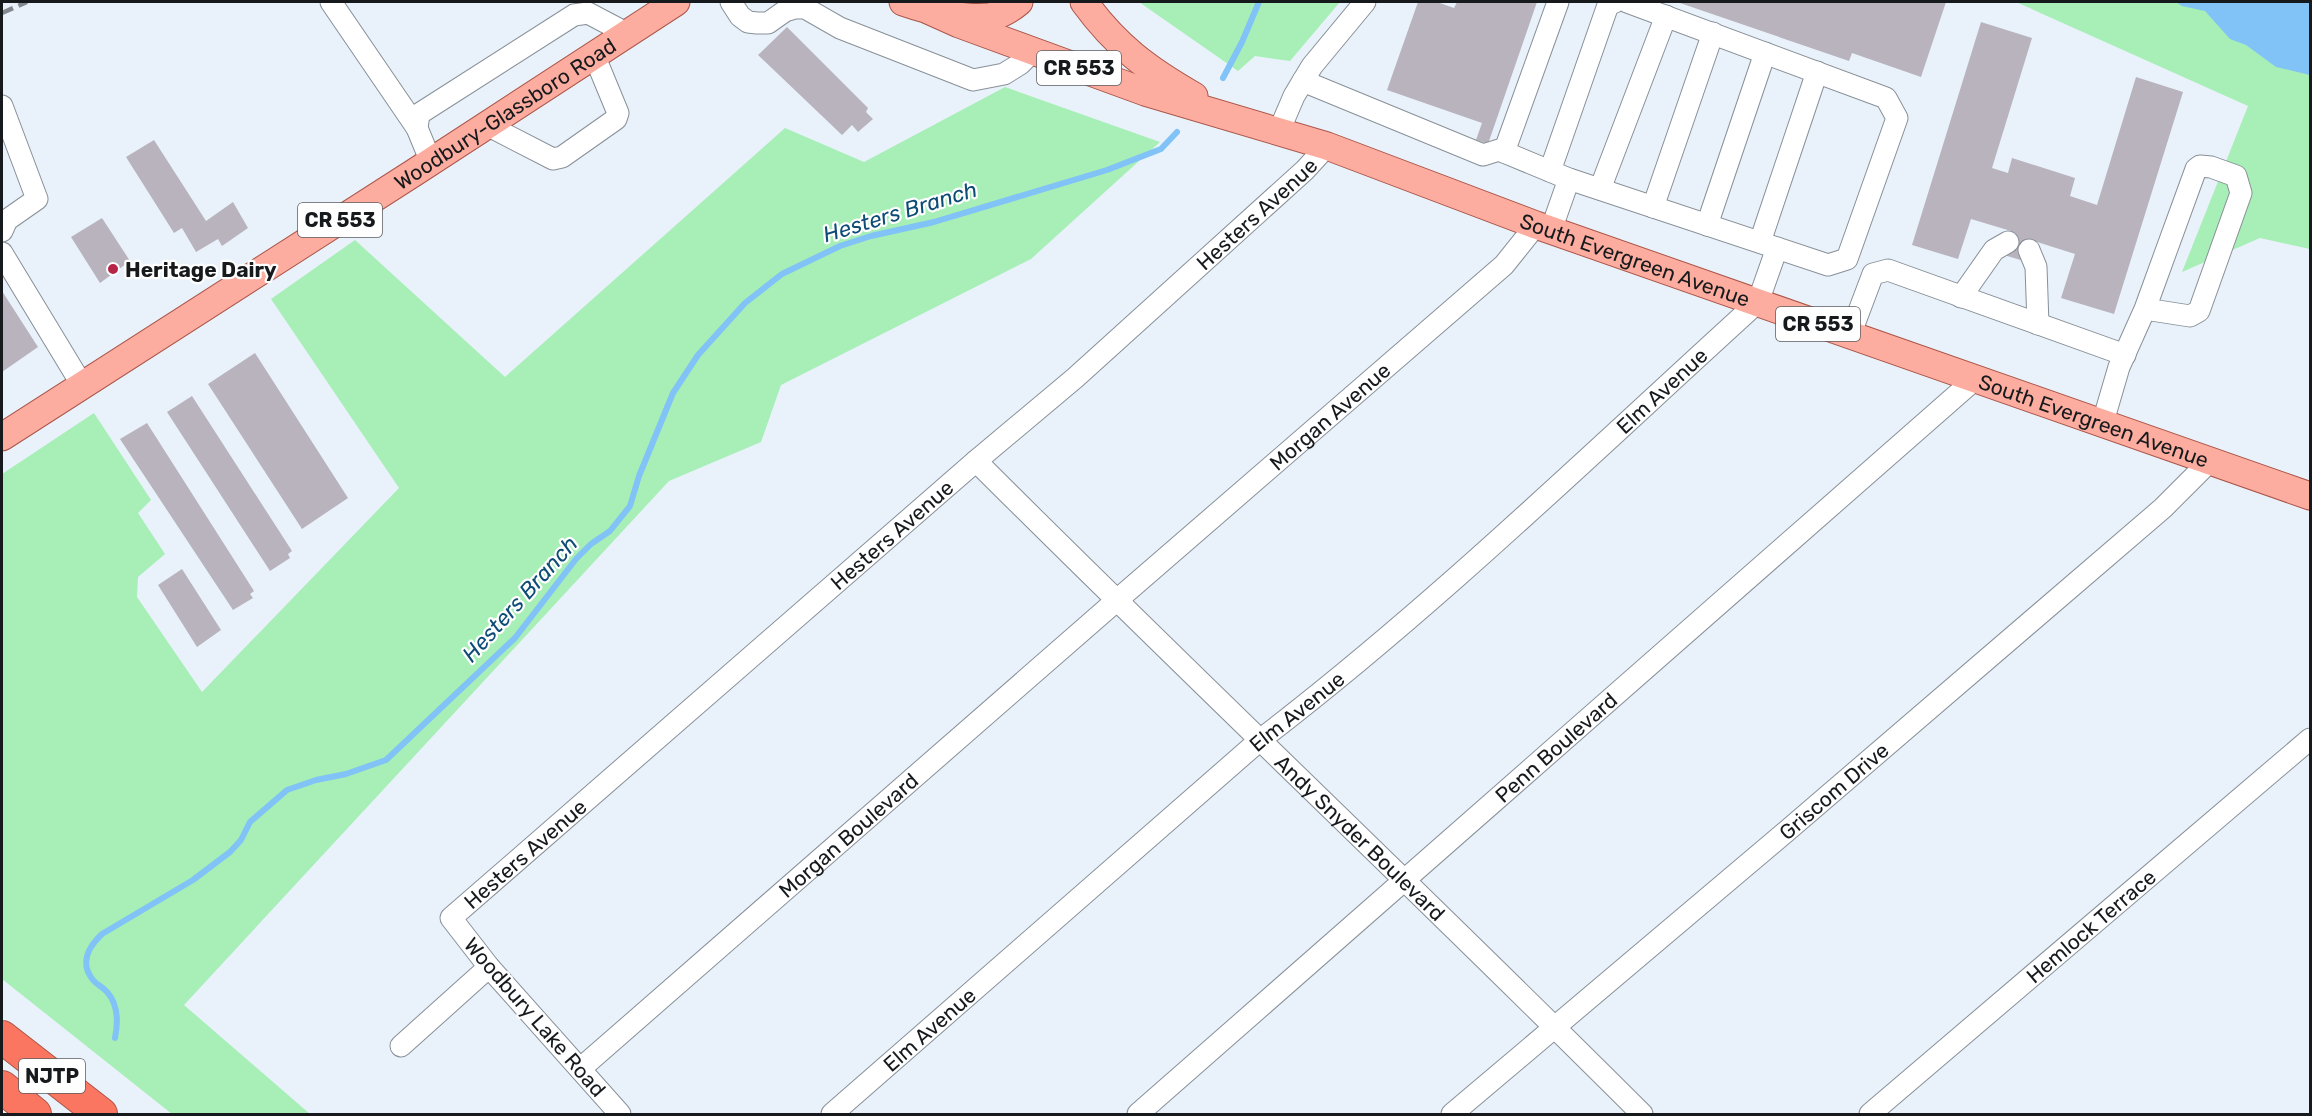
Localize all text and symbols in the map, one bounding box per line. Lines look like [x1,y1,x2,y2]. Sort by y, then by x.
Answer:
street label: Woodbury-Glassboro Road [389,32,620,195]
road number: CR 553 [1037,51,1121,85]
street label: Hesters Avenue [1191,153,1322,275]
water label: Hesters Branch [820,176,980,248]
road number: CR 553 [298,203,382,237]
street label: South Evergreen Avenue [1517,208,1753,311]
place label: Heritage Dairy [125,257,277,282]
marker: Heritage Dairy [106,262,120,276]
road number: CR 553 [1776,307,1860,341]
street label: Elm Avenue [1611,342,1712,439]
street label: Morgan Avenue [1264,357,1395,475]
street label: South Evergreen Avenue [1975,368,2212,472]
street label: Hesters Avenue [825,474,958,595]
water label: Hesters Branch [456,531,584,667]
street label: Elm Avenue [1244,666,1349,756]
street label: Penn Boulevard [1490,687,1622,807]
street label: Griscom Drive [1774,737,1893,845]
street label: Andy Snyder Boulevard [1270,749,1451,926]
street label: Morgan Boulevard [773,767,923,902]
street label: Hesters Avenue [459,793,591,914]
street label: Hemlock Terrace [2021,864,2161,988]
street label: Woodbury Lake Road [459,932,611,1102]
street label: Elm Avenue [878,982,981,1076]
road number: NJTP [19,1059,85,1093]

